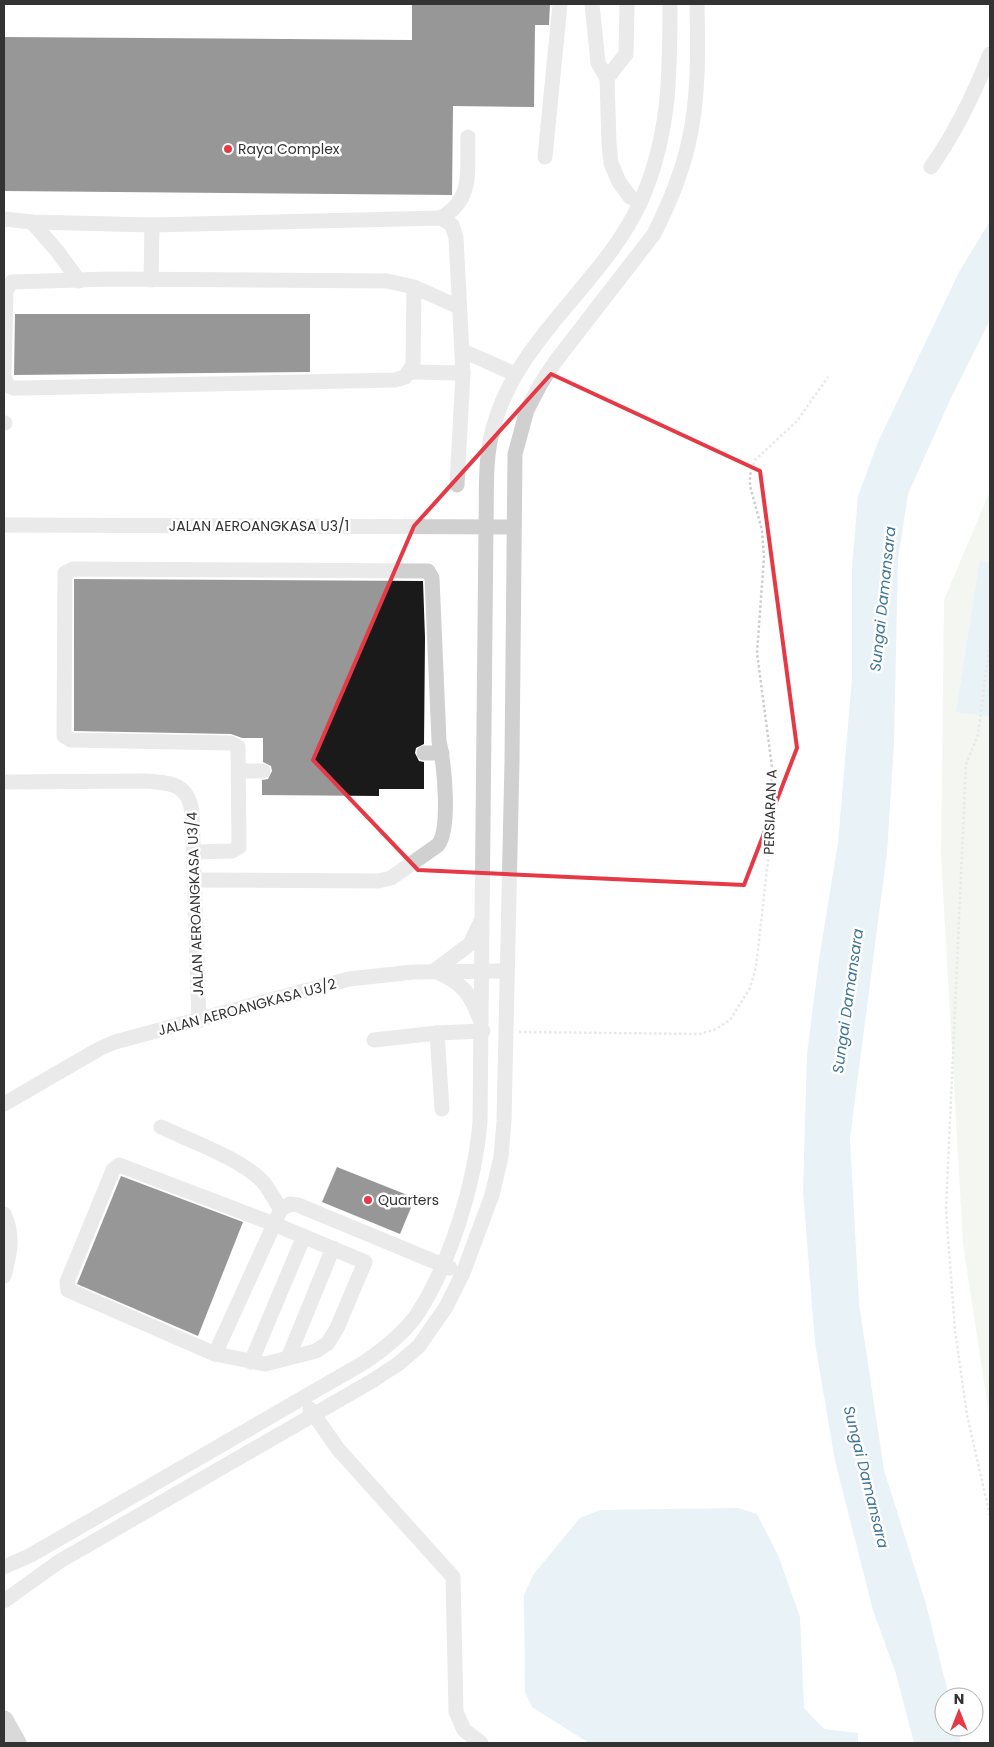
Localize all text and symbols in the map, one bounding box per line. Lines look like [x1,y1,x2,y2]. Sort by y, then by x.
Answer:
place label: Raya Complex [238,139,340,159]
marker: Raya Complex [222,143,234,155]
street label: JALAN AEROANGKASA U3/1 [169,516,349,536]
water label: Sungai Damansara [864,525,901,673]
street label: PERSIARAN A [759,769,781,855]
street label: JALAN AEROANGKASA U3/4 [182,811,208,997]
water label: Sungai Damansara [827,927,868,1075]
street label: JALAN AEROANGKASA U3/2 [156,974,338,1040]
place label: Quarters [378,1190,439,1210]
marker: Quarters [362,1194,374,1206]
water label: Sungai Damansara [839,1403,894,1550]
north arrow [934,1687,984,1737]
text: N [954,1689,964,1709]

